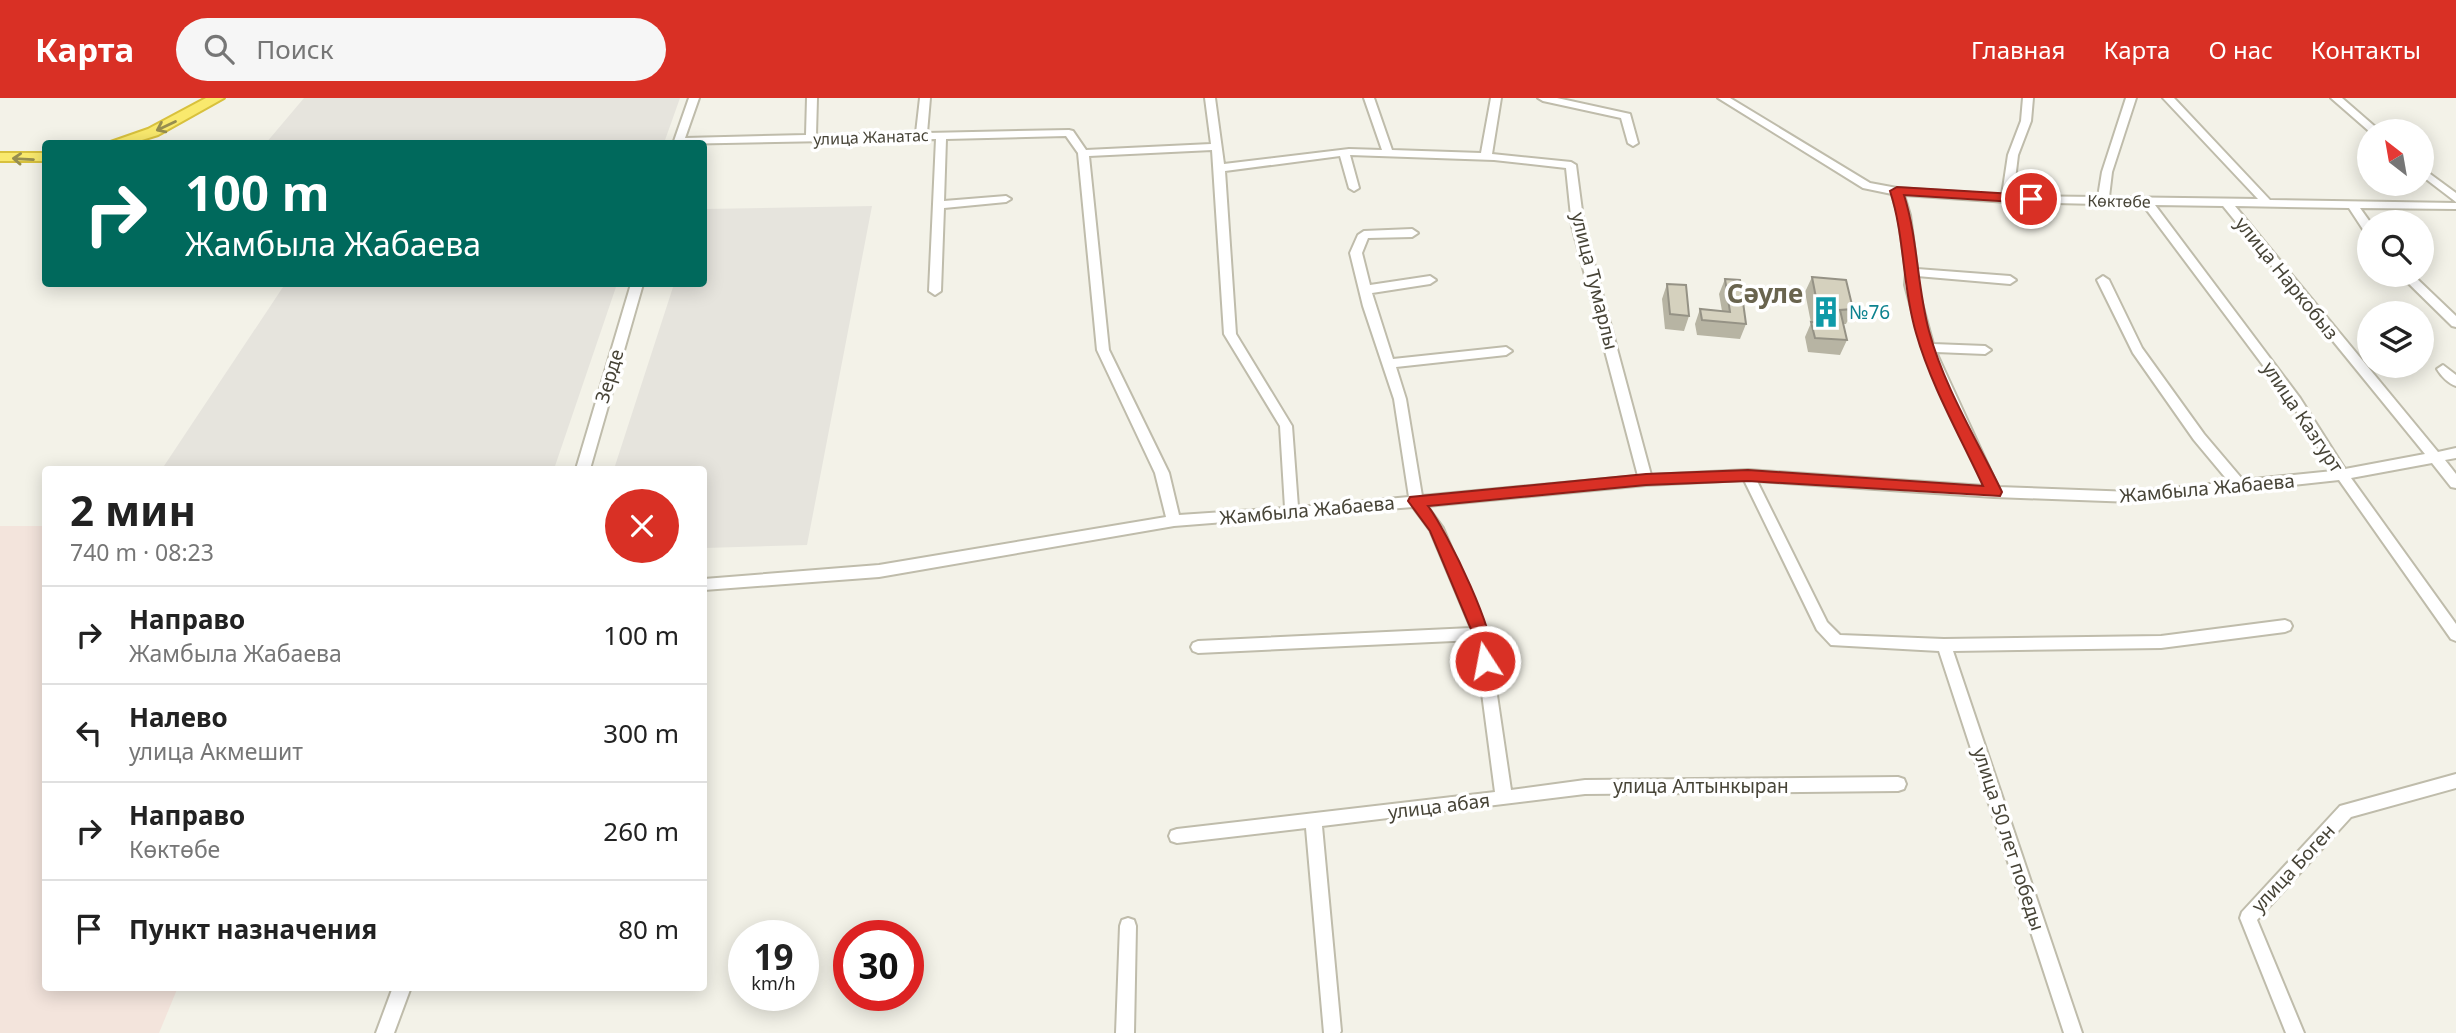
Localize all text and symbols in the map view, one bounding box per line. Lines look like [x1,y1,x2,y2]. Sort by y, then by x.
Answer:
search box [176,18,666,81]
text: Карта [35,27,134,72]
icon: search [200,30,238,68]
text: Поиск [256,31,333,67]
text: Главная [1971,33,2065,66]
text: Карта [2103,33,2170,66]
text: О нас [2208,33,2273,66]
text: Контакты [2311,33,2421,66]
one-way arrow [156,119,177,133]
north arrow [2357,119,2434,196]
map controls [2357,119,2434,378]
street label: улица Жанатас [813,124,929,150]
one-way arrow [12,152,35,165]
text: 100 m [185,159,330,225]
icon: right [70,168,161,259]
pin [2001,169,2061,229]
icon: arrive [2012,180,2050,218]
street label: Көктөбе [2087,189,2151,213]
street label: улица Тумарлы [1565,209,1625,353]
button: search [2357,210,2434,287]
street label: улица Наркобыз [2229,211,2345,345]
text: Жамбыла Жабаева [185,222,481,265]
district label: Сәуле [1727,275,1803,311]
building icon: №76 [1809,295,1843,329]
place label: №76 [1849,299,1890,325]
button: layers [2357,301,2434,378]
street label: Зерде [589,346,629,406]
street label: улица Казгурт [2256,356,2350,478]
street label: Жамбыла Жабаева [2118,467,2296,509]
text: 2 мин [70,481,196,538]
button: close [605,489,679,563]
street label: Жамбыла Жабаева [1218,489,1396,531]
text: 740 m · 08:23 [70,536,214,568]
text: Направо [129,601,245,637]
icon: right [70,616,108,654]
text: 100 m [603,617,679,653]
position arrow [1448,624,1522,698]
text: Жамбыла Жабаева [129,637,342,669]
text: Налево [129,699,228,735]
icon: left [70,714,108,752]
text: 300 m [603,715,679,751]
text: улица Акмешит [129,735,303,767]
street label: улица 50 лет победы [1967,744,2051,934]
street label: улица Алтынкыран [1613,773,1789,799]
street label: улица абая [1387,787,1491,825]
text: Направо [129,797,245,833]
icon: right [70,812,108,850]
text: 260 m [603,813,679,849]
street label: улица Боген [2245,818,2341,918]
text: Көктөбе [129,833,220,865]
icon: arrive [70,910,108,948]
text: Пункт назначения [129,911,377,947]
text: 80 m [618,911,679,947]
speed limit sign: 30 [833,920,924,1011]
text: 19 [753,933,794,980]
text: km/h [751,971,796,995]

